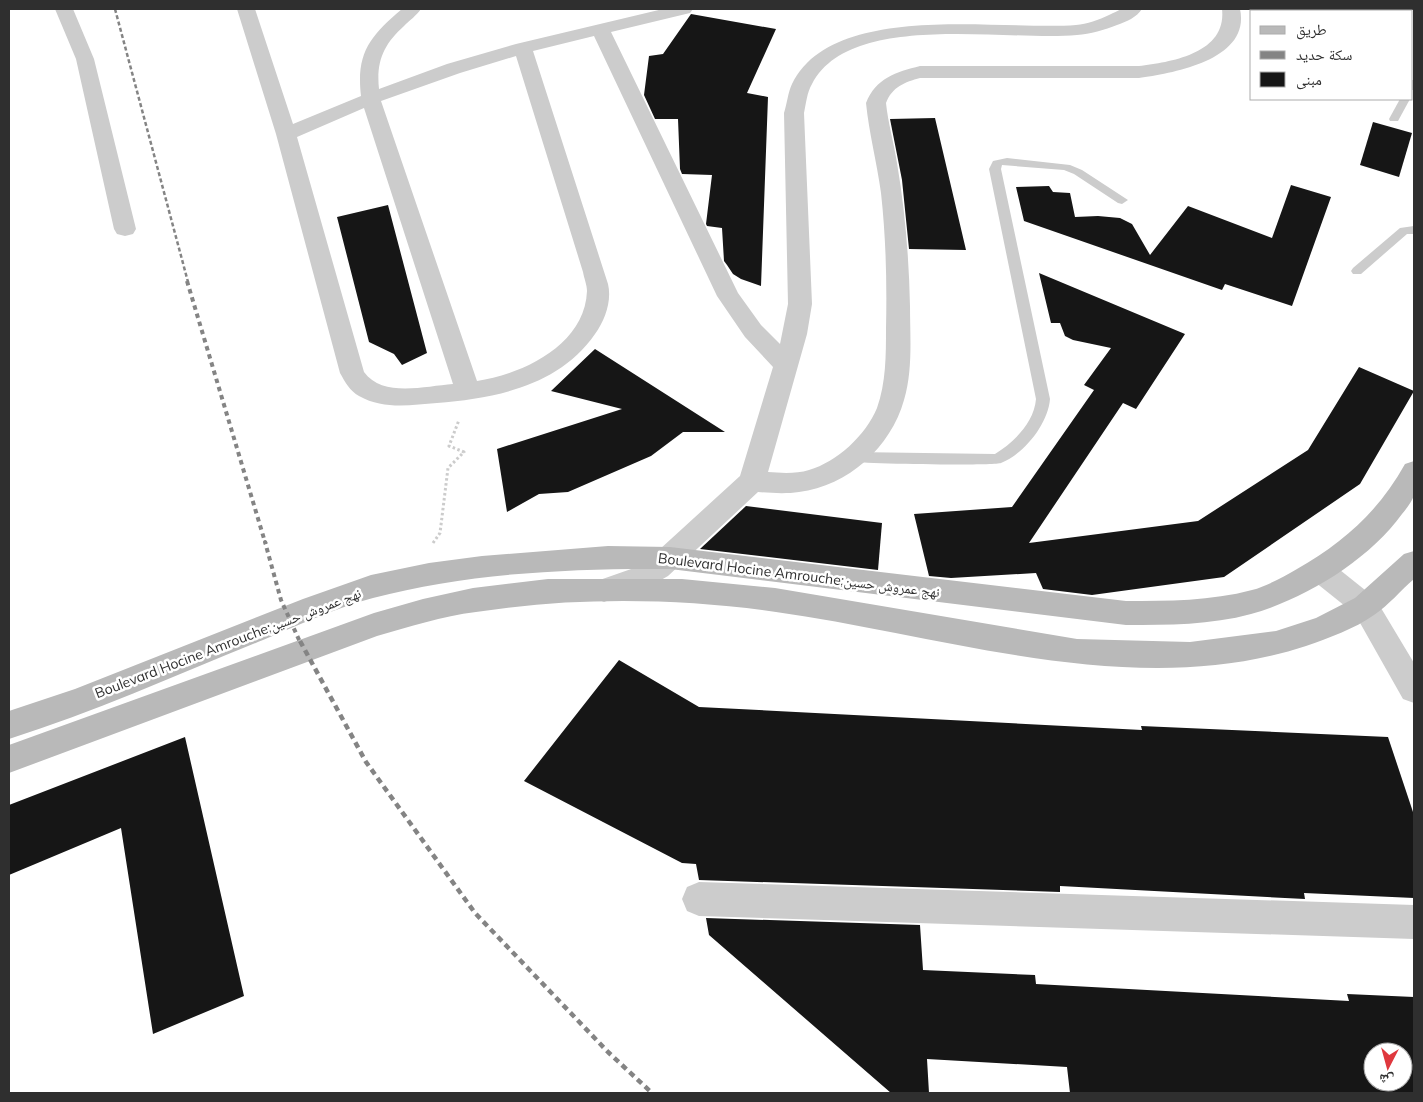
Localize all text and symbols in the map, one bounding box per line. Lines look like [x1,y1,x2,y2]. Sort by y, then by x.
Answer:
legend [1250,10,1413,100]
text: طريق [1296,20,1327,40]
text: سكة حديد [1296,45,1352,64]
text: مبنى [1296,70,1322,90]
street label: Boulevard Hocine Amrouche;نهج عمروش حسين [657,549,941,602]
street label: Boulevard Hocine Amrouche;نهج عمروش حسين [92,584,364,703]
north arrow [1363,1042,1413,1092]
text: ش [1378,1070,1395,1090]

